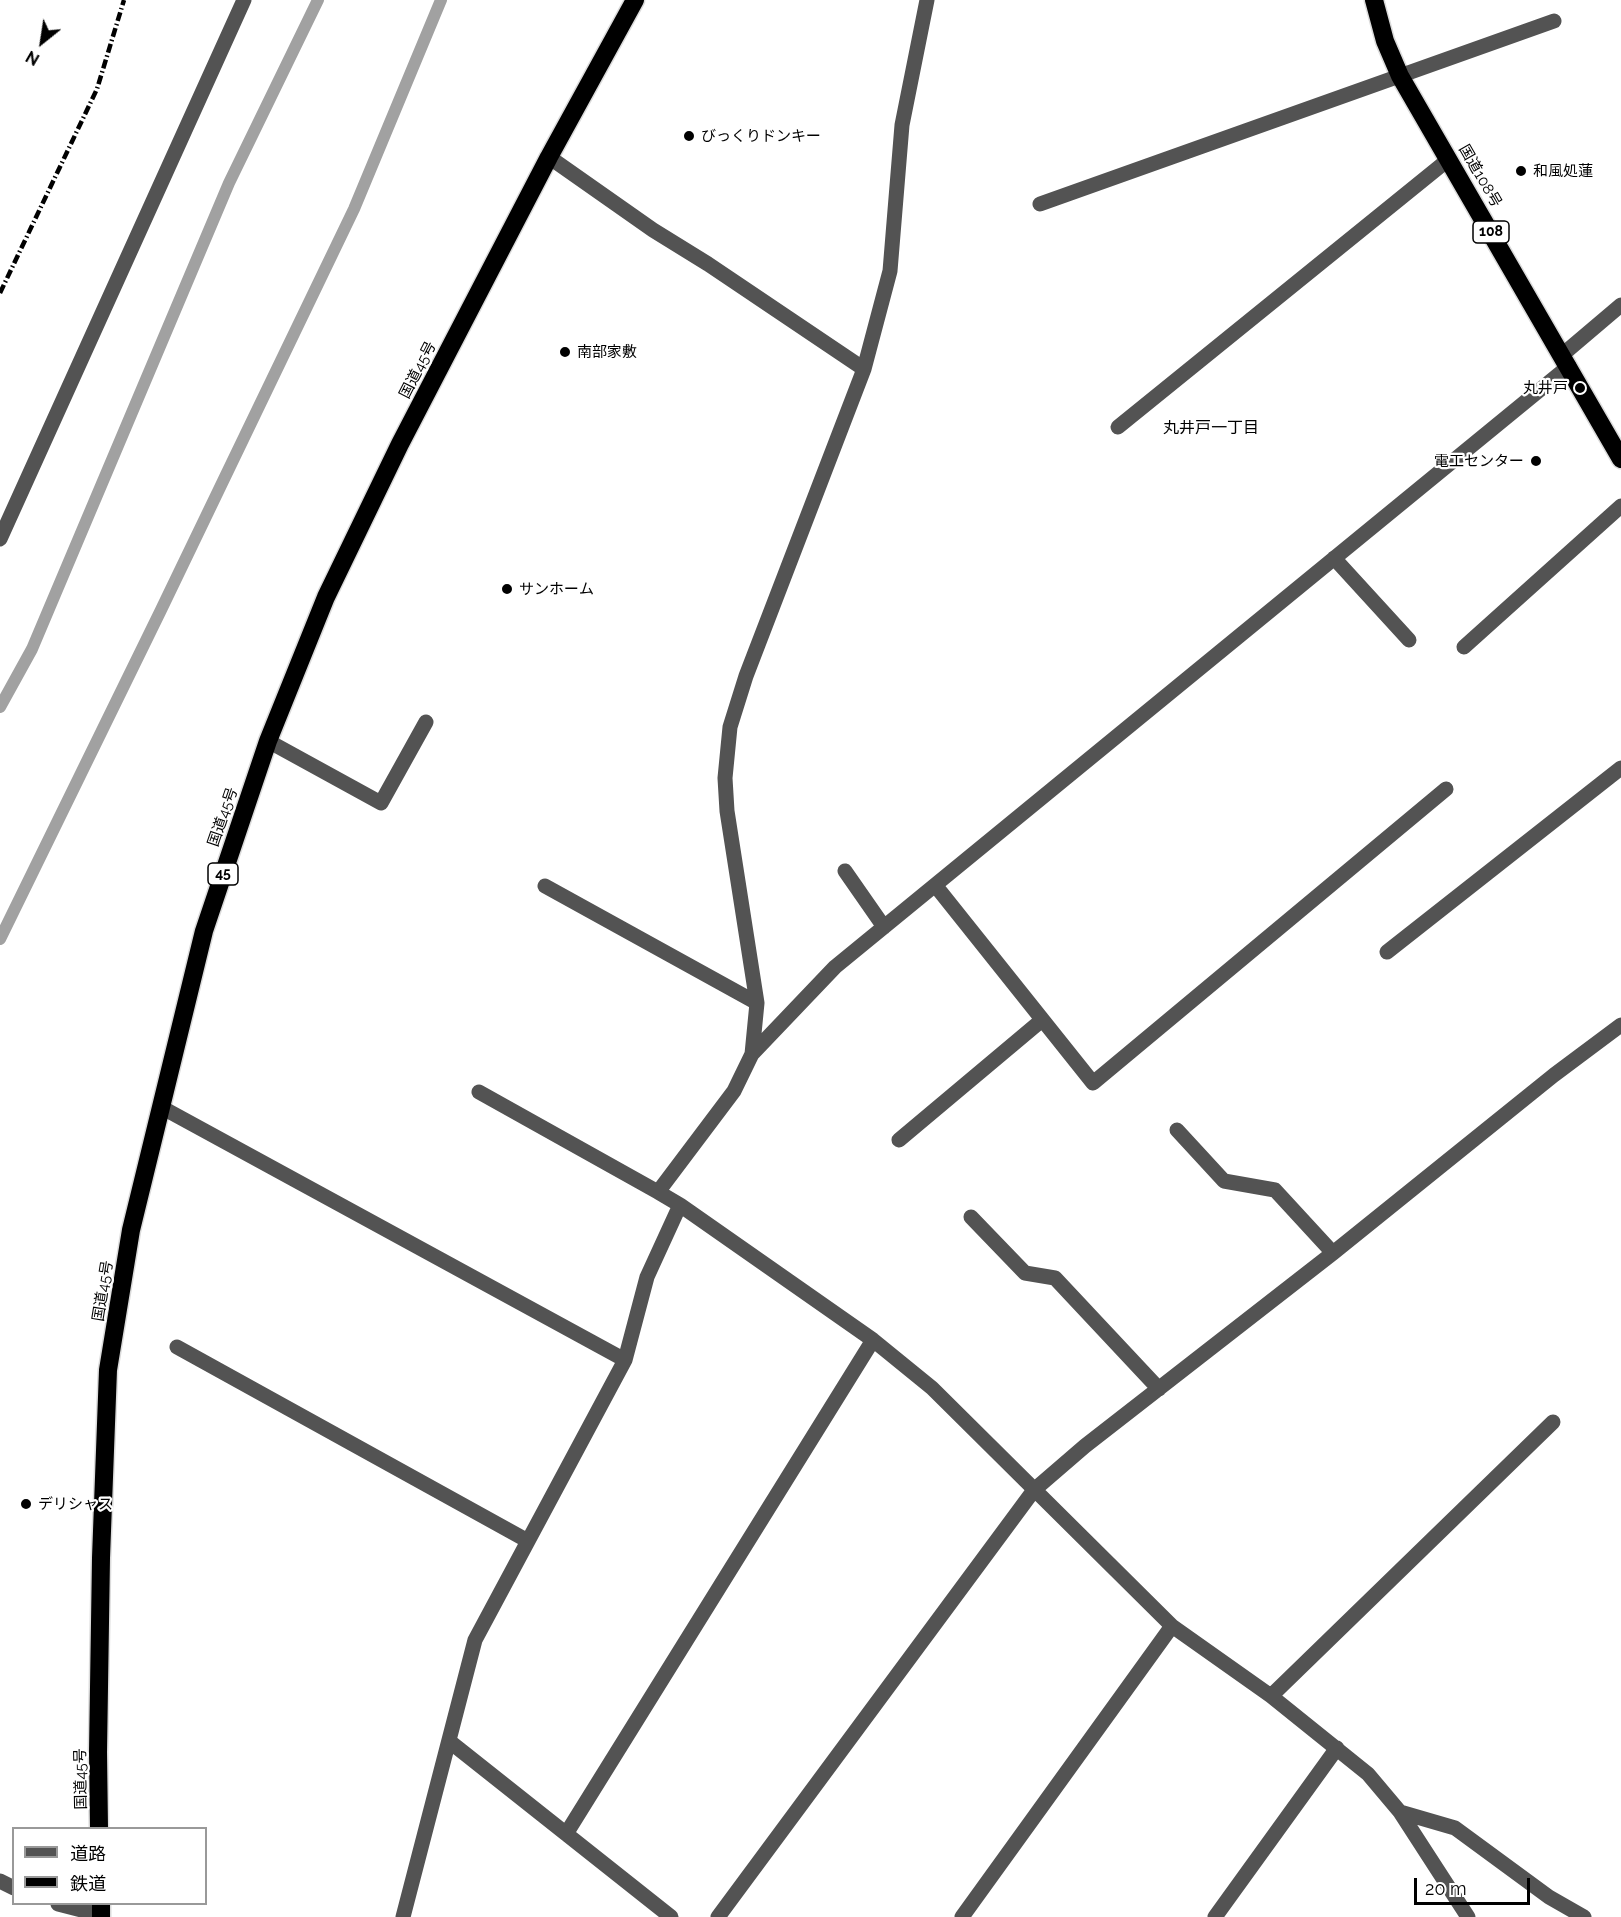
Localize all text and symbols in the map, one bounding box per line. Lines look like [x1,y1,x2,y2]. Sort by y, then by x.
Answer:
north arrow [12,12,72,72]
text: N [23,47,43,69]
place label: びっくりドンキー [701,127,821,145]
marker: びっくりドンキー [682,129,696,143]
street label: 国道108号 [1455,141,1505,211]
place label: 和風処蓮 [1533,162,1593,180]
marker: 和風処蓮 [1514,164,1528,178]
road number: 108 [1473,221,1509,243]
street label: 国道45号 [396,339,440,401]
place label: 南部家敷 [577,343,637,361]
marker: 南部家敷 [558,345,572,359]
place label: 丸井戸 [1523,379,1568,397]
marker: 丸井戸 [1573,381,1587,395]
district label: 丸井戸一丁目 [1163,418,1259,438]
place label: 電工センター [1434,452,1524,470]
marker: 電工センター [1529,454,1543,468]
place label: サンホーム [519,580,594,598]
marker: サンホーム [500,582,514,596]
street label: 国道45号 [205,785,241,849]
road number: 45 [208,863,238,885]
street label: 国道45号 [89,1259,117,1323]
place label: デリシャス [38,1495,113,1513]
marker: デリシャス [19,1497,33,1511]
street label: 国道45号 [71,1748,91,1810]
legend [12,1827,207,1905]
text: 道路 [70,1843,106,1864]
scale bar [1417,1866,1532,1904]
text: 鉄道 [70,1873,106,1894]
text: 20 m [1425,1878,1467,1899]

